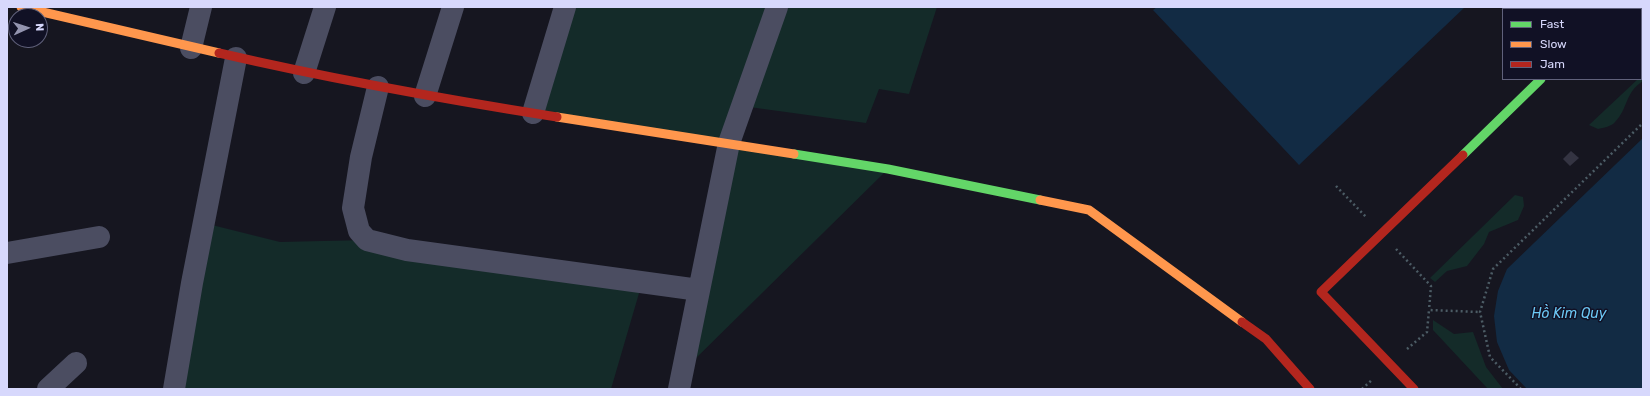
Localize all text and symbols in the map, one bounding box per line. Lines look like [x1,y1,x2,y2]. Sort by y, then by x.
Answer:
north arrow [8,8,48,48]
legend [1502,8,1642,80]
text: Fast [1540,17,1564,31]
text: N [33,23,46,32]
text: Slow [1540,37,1567,51]
text: Jam [1540,57,1565,71]
water label: Hồ Kim Quy [1532,306,1606,322]

